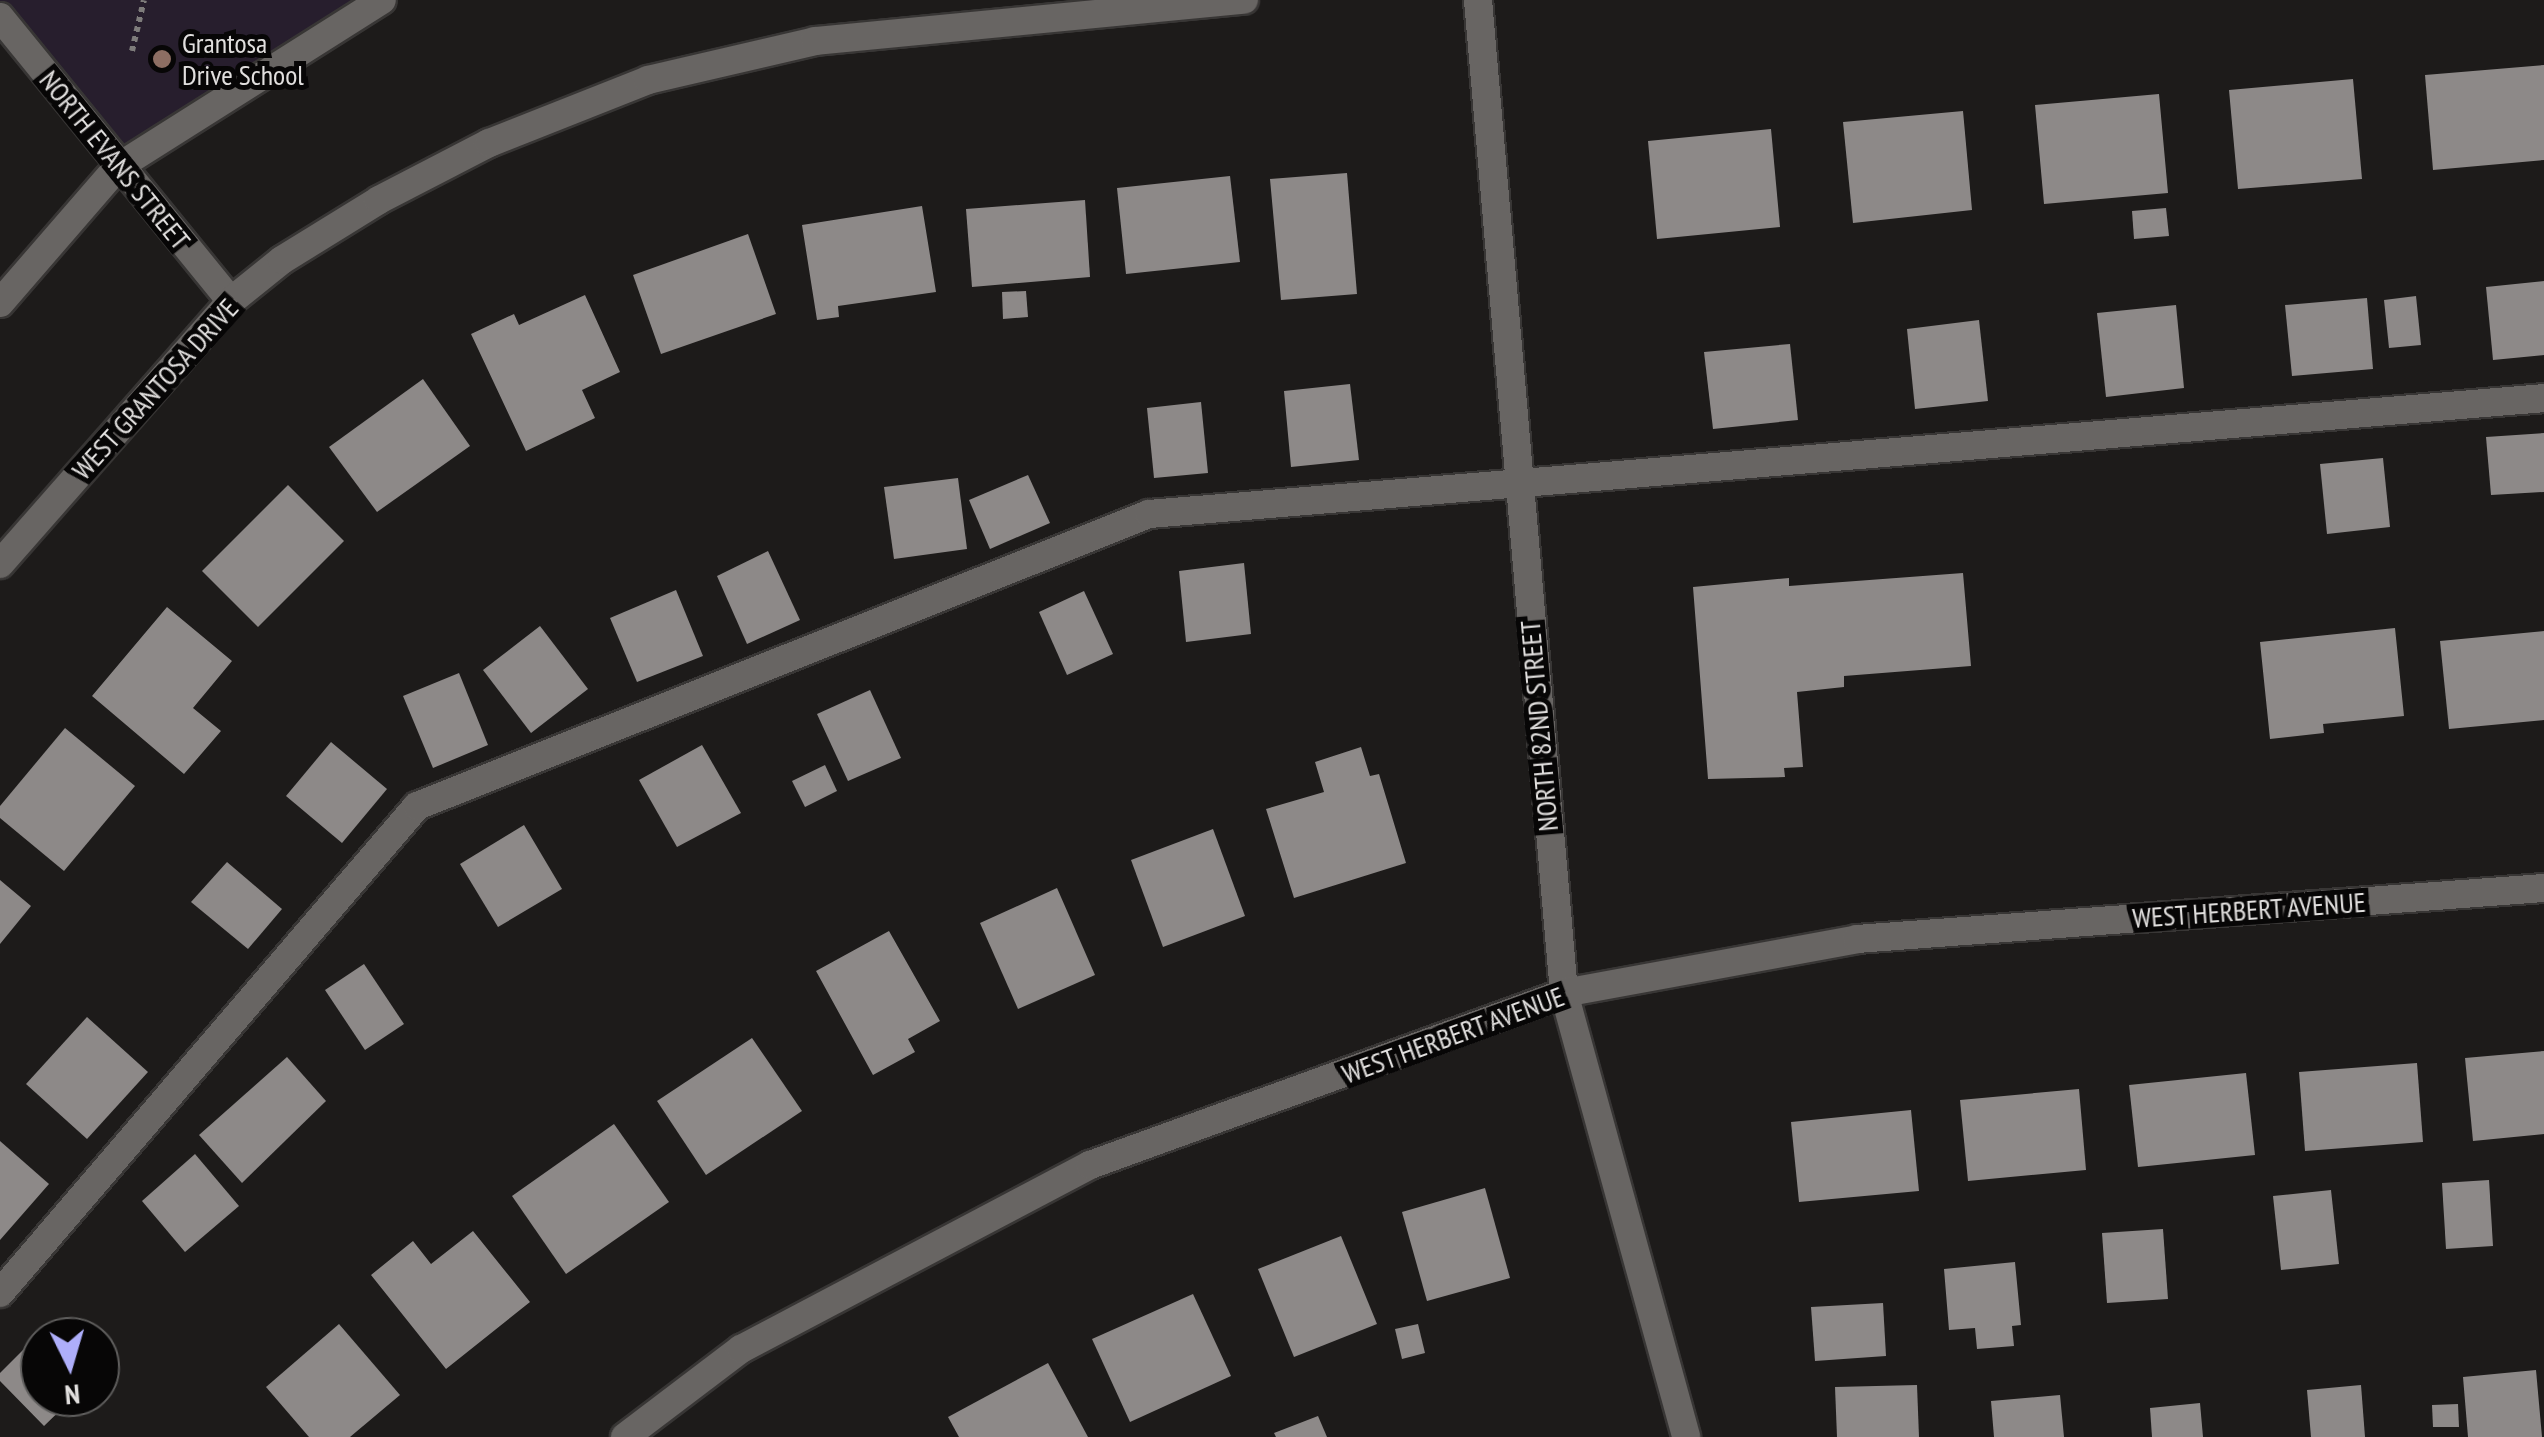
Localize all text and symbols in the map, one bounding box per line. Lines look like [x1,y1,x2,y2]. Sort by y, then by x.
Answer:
place label: Grantosa Drive School [182,26,304,92]
marker: Grantosa Drive School [151,48,173,70]
street label: NORTH EVANS STREET [33,64,197,256]
street label: WEST GRANTOSA DRIVE [64,291,246,487]
street label: NORTH 82ND STREET [1513,619,1565,833]
street label: WEST HERBERT AVENUE [2130,885,2368,935]
street label: WEST HERBERT AVENUE [1336,979,1570,1091]
north arrow [20,1317,120,1417]
text: N [63,1376,82,1414]

